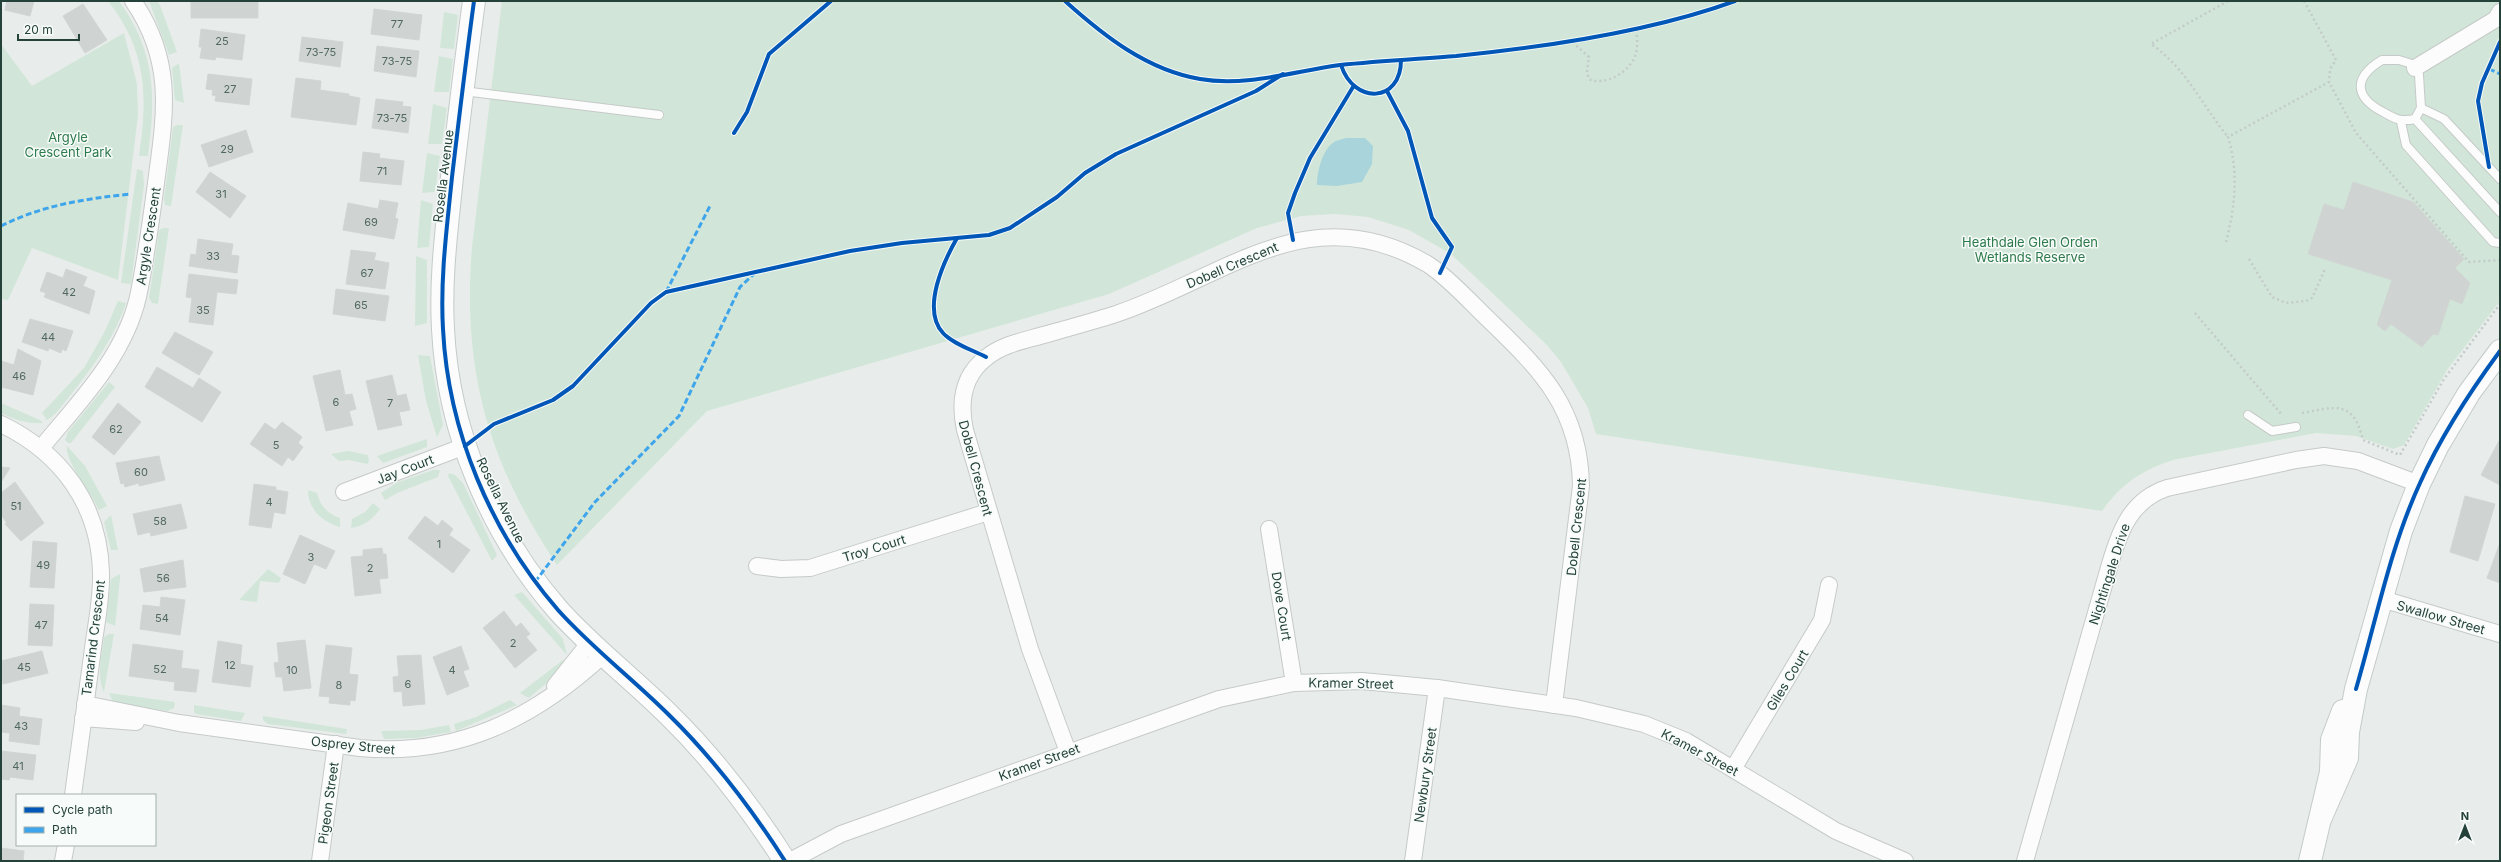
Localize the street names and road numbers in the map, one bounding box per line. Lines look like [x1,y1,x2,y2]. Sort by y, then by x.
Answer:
street label: Rosella Avenue [429,129,457,223]
street label: Argyle Crescent [132,186,164,286]
street label: Dobell Crescent [1184,238,1280,292]
street label: Dobell Crescent [956,418,996,518]
street label: Jay Court [374,451,436,487]
street label: Rosella Avenue [473,455,529,545]
street label: Dobell Crescent [1563,477,1589,577]
street label: Nightingale Drive [2085,521,2133,627]
street label: Troy Court [840,531,908,565]
street label: Dove Court [1269,570,1295,642]
street label: Tamarind Crescent [78,579,108,697]
street label: Swallow Street [2395,597,2487,637]
street label: Giles Court [1763,647,1811,713]
street label: Kramer Street [1308,674,1394,692]
street label: Kramer Street [1659,725,1741,779]
street label: Newbury Street [1410,726,1440,824]
street label: Osprey Street [310,733,396,757]
street label: Kramer Street [996,740,1082,784]
street label: Pigeon Street [314,761,342,845]

